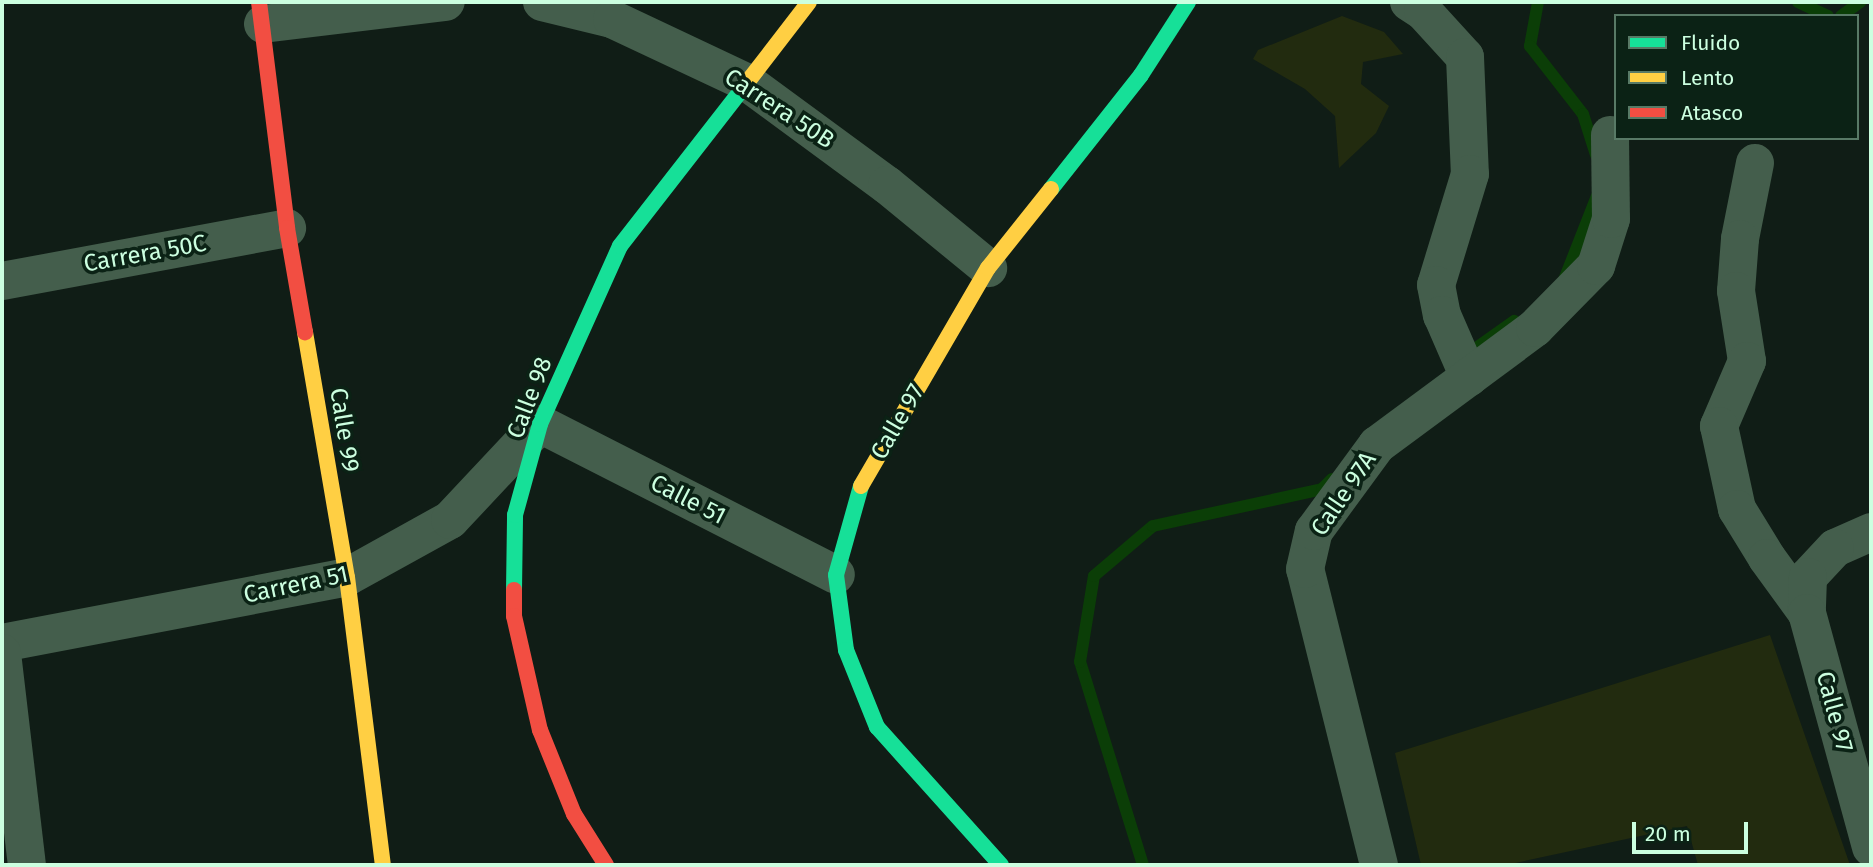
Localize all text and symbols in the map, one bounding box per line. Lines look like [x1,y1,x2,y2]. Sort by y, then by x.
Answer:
legend [1614,14,1859,140]
text: Fluido [1681,30,1740,56]
street label: Carrera 50B [719,63,839,155]
text: Lento [1681,65,1734,91]
text: Atasco [1681,100,1743,126]
street label: Carrera 50C [82,229,208,279]
street label: Calle 98 [501,353,559,443]
street label: Calle 97 [865,379,931,465]
street label: Calle 99 [323,386,365,474]
street label: Calle 97A [1305,446,1383,542]
street label: Calle 51 [646,469,730,531]
street label: Carrera 51 [241,560,351,610]
street label: Calle 97 [1809,669,1859,755]
scale bar [1635,808,1750,852]
text: 20 m [1645,821,1691,847]

